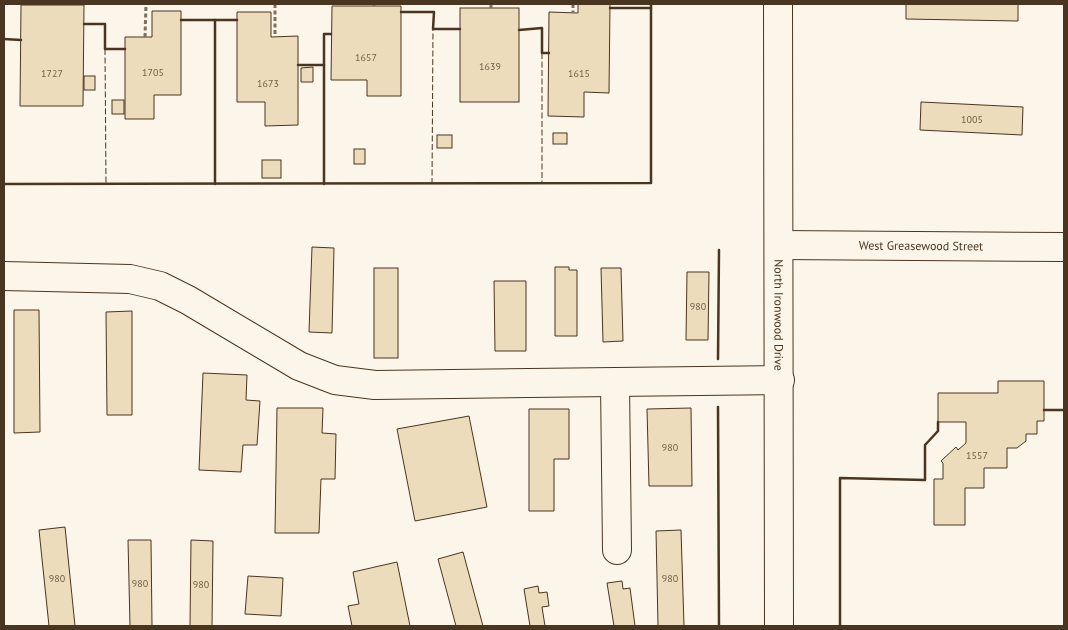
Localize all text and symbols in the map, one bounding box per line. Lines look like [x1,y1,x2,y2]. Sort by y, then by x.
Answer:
house number: 1657 [355,51,377,64]
house number: 1639 [479,60,501,73]
house number: 1705 [142,66,164,79]
house number: 1727 [41,67,63,80]
house number: 1615 [568,67,590,80]
house number: 1673 [257,77,279,90]
house number: 1005 [961,113,983,126]
street label: West Greasewood Street [859,238,983,253]
street label: North Ironwood Drive [771,259,787,371]
house number: 980 [690,300,707,313]
house number: 980 [662,441,679,454]
house number: 1557 [966,449,988,462]
house number: 980 [49,572,66,585]
house number: 980 [662,572,679,585]
house number: 980 [132,577,149,590]
house number: 980 [193,578,210,591]

